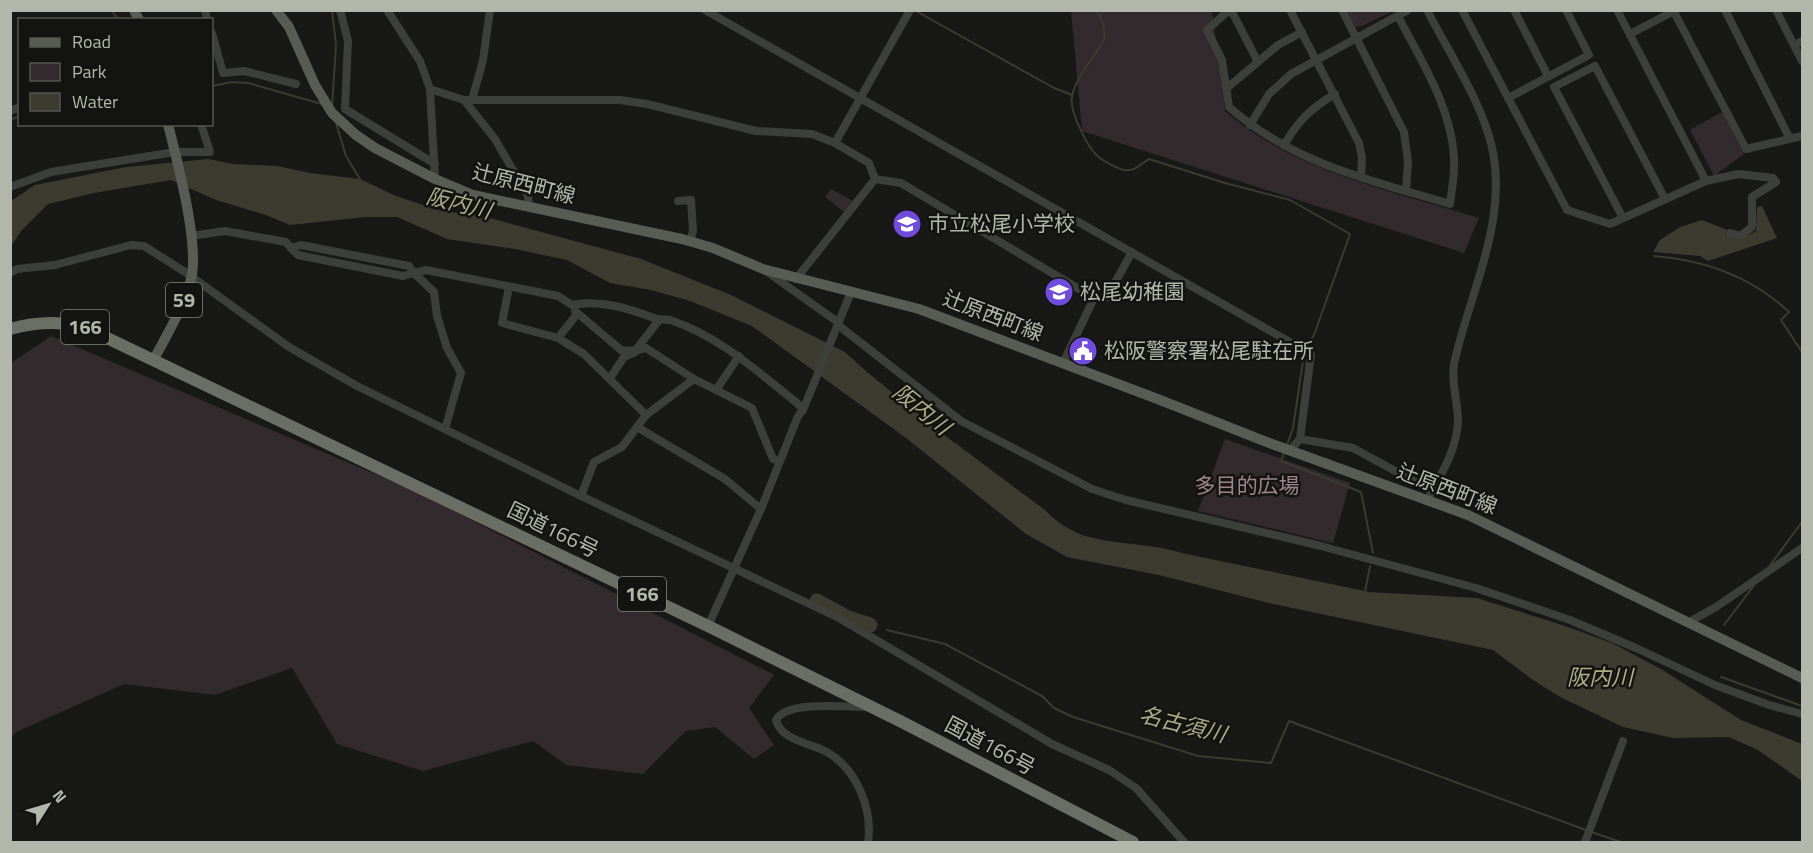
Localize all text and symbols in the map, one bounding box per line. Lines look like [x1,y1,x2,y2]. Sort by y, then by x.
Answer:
legend [18,18,213,126]
text: Road [72,28,111,55]
text: Park [72,58,107,85]
text: Water [72,88,118,115]
street label: 辻原西町線 [469,155,579,211]
water label: 阪内川 [423,179,497,228]
place label: 市立松尾小学校 [928,207,1075,239]
school or university icon: 市立松尾小学校 [891,208,923,240]
place label: 松尾幼稚園 [1080,275,1185,307]
school or university icon: 松尾幼稚園 [1043,276,1075,308]
street label: 辻原西町線 [939,281,1048,349]
road number: 59 [166,283,202,317]
road number: 166 [61,310,109,344]
place label: 松阪警察署松尾駐在所 [1104,334,1314,366]
public building icon: 松阪警察署松尾駐在所 [1067,335,1099,367]
water label: 阪内川 [886,375,960,444]
street label: 辻原西町線 [1393,454,1502,522]
park label: 多目的広場 [1195,469,1300,501]
street label: 国道166号 [502,493,605,565]
road number: 166 [618,577,666,611]
water label: 阪内川 [1567,660,1635,694]
water label: 名古須川 [1136,697,1232,752]
street label: 国道166号 [940,708,1041,782]
north arrow [18,775,78,835]
text: N [47,784,73,808]

